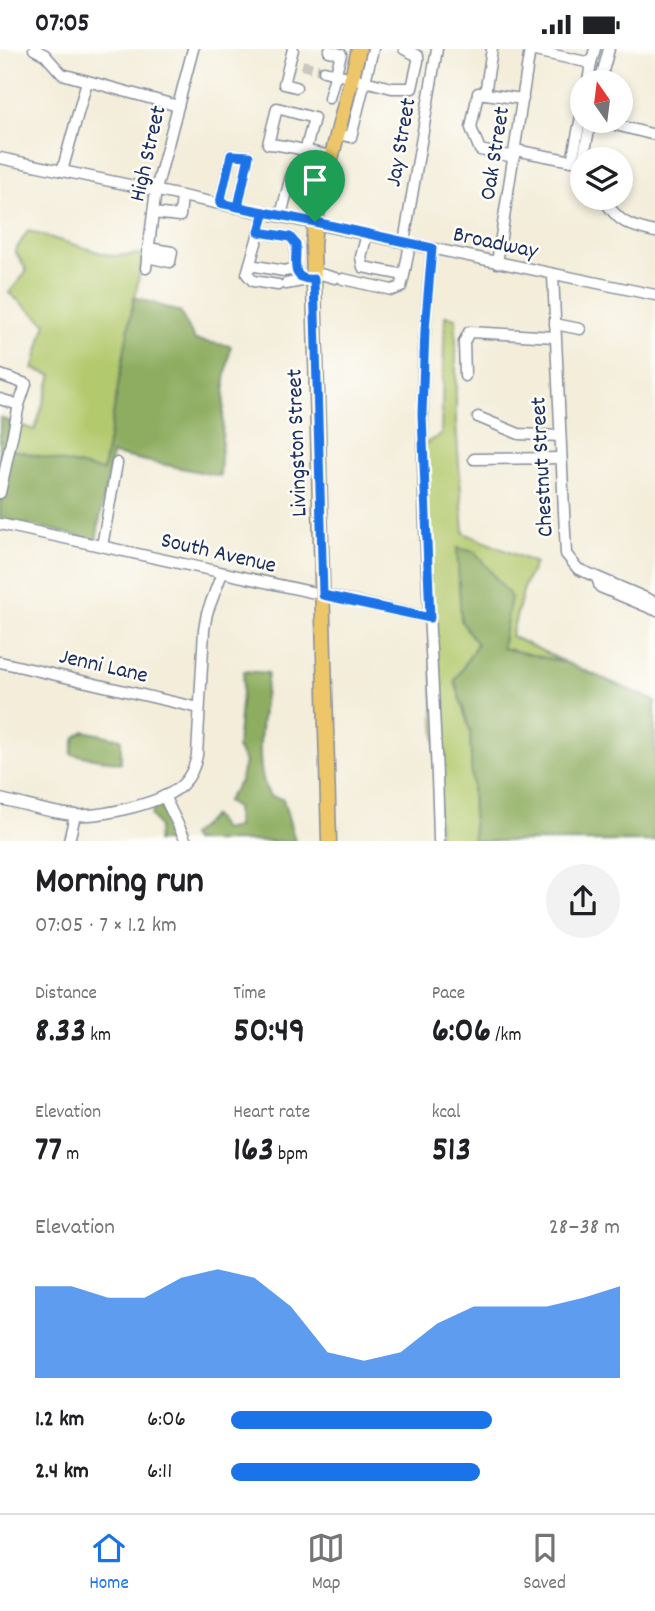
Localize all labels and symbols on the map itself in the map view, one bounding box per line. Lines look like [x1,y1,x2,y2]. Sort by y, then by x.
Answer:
north arrow [570,70,634,133]
street label: Jay Street [378,96,426,190]
street label: High Street [122,102,176,205]
street label: Oak Street [473,104,520,203]
pin [285,150,345,222]
street label: Broadway [450,219,542,270]
street label: Livingston Street [279,368,318,518]
street label: Chestnut Street [523,396,564,538]
street label: South Avenue [157,525,279,584]
street label: Jenni Lane [56,641,151,694]

